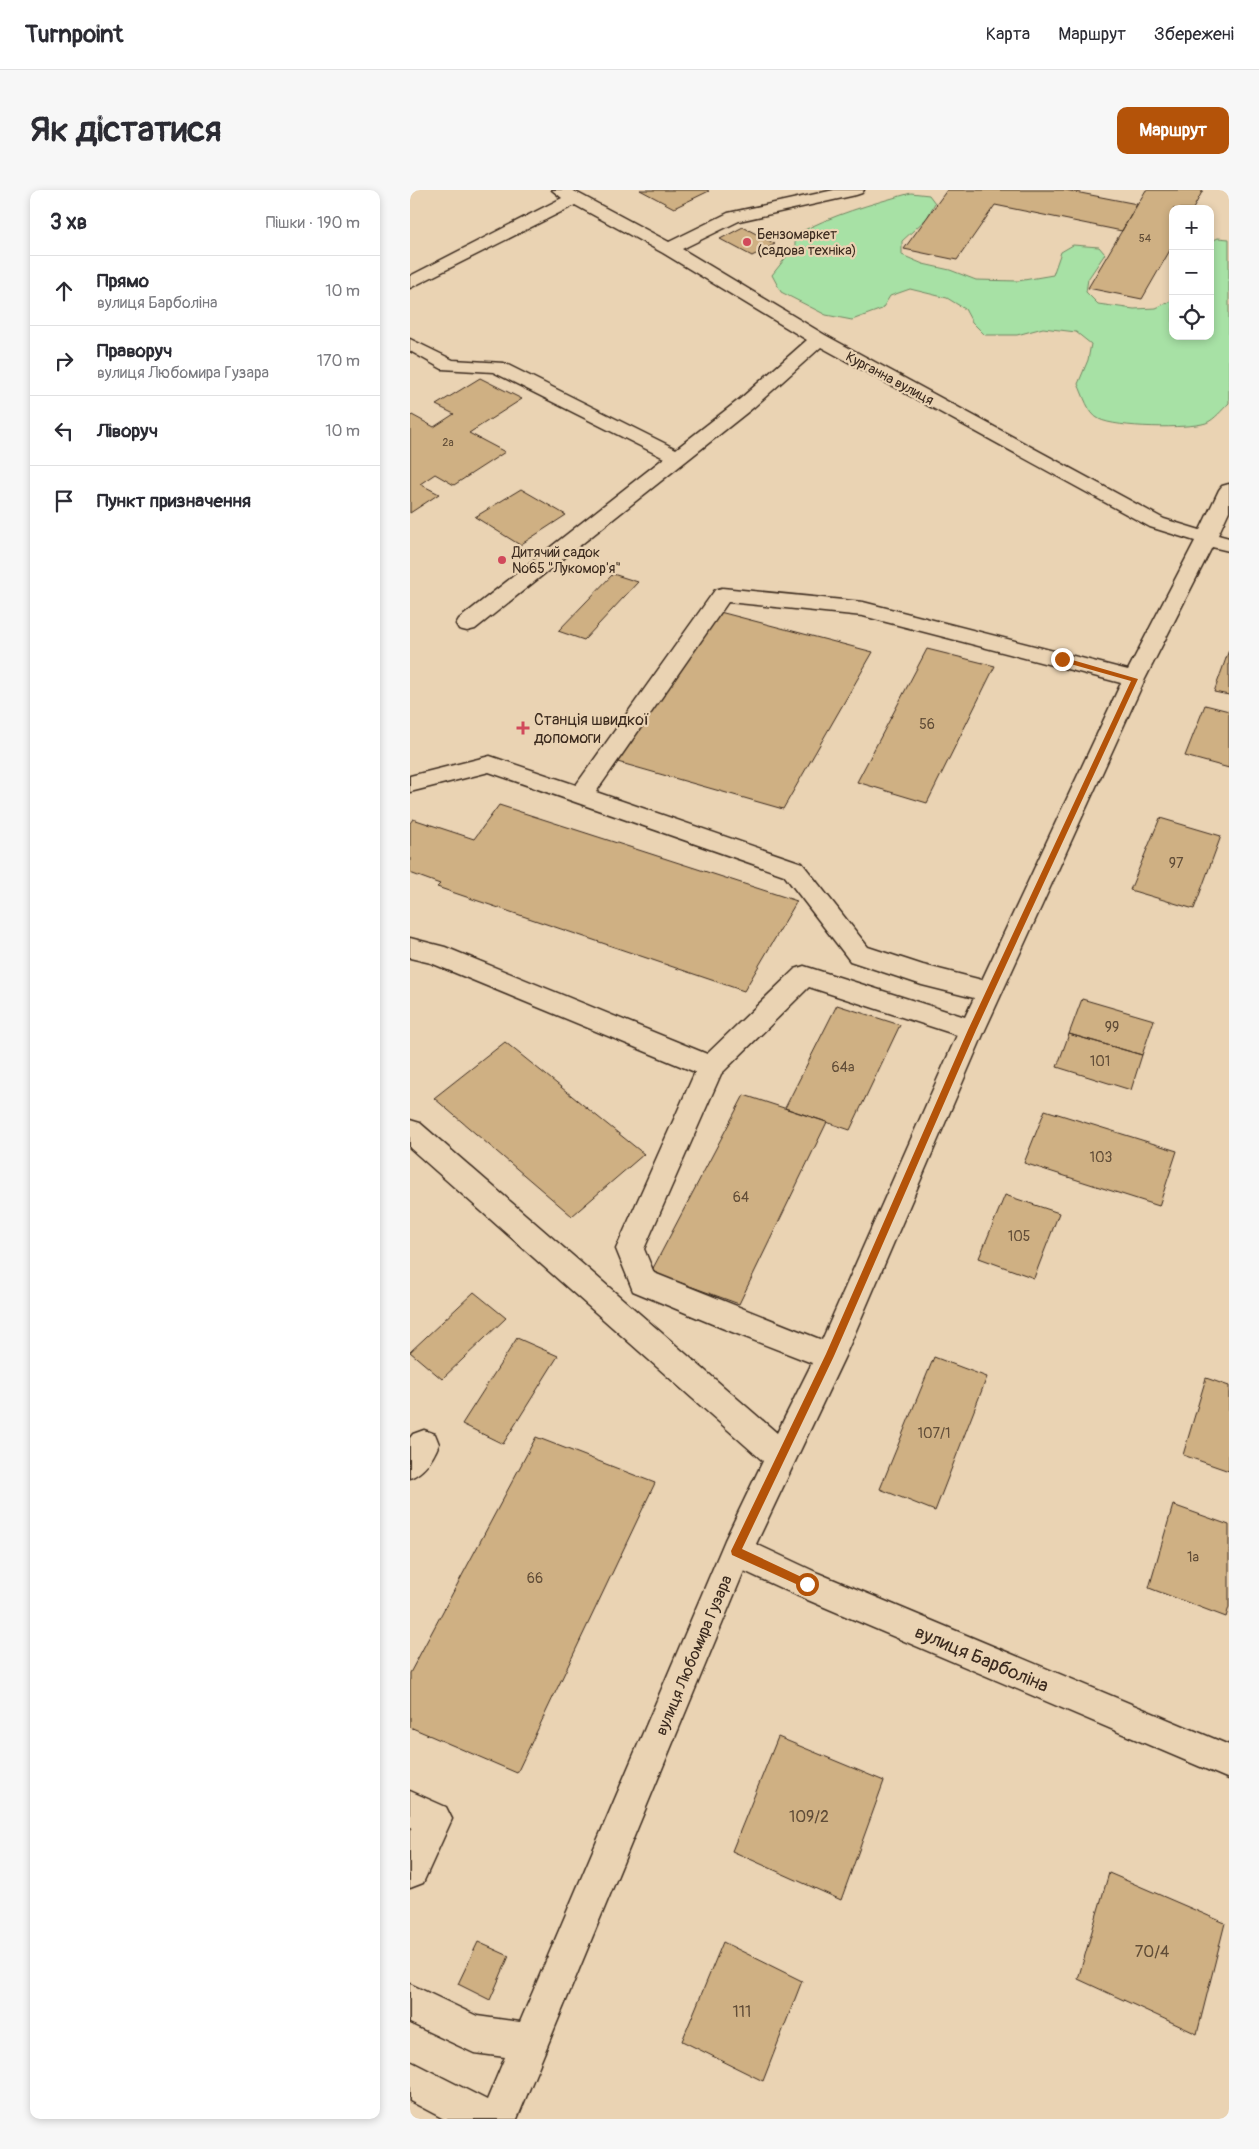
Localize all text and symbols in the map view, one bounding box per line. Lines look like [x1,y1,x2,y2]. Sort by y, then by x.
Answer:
text: Turnpoint [25,20,123,49]
text: Карта [986,23,1030,46]
text: Маршрут [1058,23,1126,46]
text: Збережені [1154,23,1234,46]
button: Маршрут [1117,107,1229,154]
text: Як дістатися [30,108,221,152]
map controls [1169,205,1214,340]
button: + [1169,205,1214,250]
text: 3 хв [50,209,87,236]
text: Пішки · 190 m [266,213,360,233]
place label: Бензомаркет (садова техніка) [757,226,856,259]
house number: 54 [1139,232,1152,245]
marker: Бензомаркет (садова техніка) [741,236,753,248]
button: − [1169,250,1214,295]
text: Прямо [97,269,149,293]
icon: ahead [50,277,78,305]
text: 10 m [325,281,360,301]
text: вулиця Барболіна [97,293,217,313]
button: locate [1169,295,1214,340]
text: Праворуч [97,339,172,363]
icon: right [50,347,78,375]
street label: Курганна вулиця [843,348,937,409]
text: 170 m [317,351,360,371]
text: вулиця Любомира Гузара [97,363,269,383]
icon: left [50,417,78,445]
text: Ліворуч [97,419,158,443]
text: 10 m [325,421,360,441]
house number: 2а [442,436,454,449]
icon: arrive [50,487,78,515]
text: Пункт призначення [97,489,251,513]
place label: Дитячий садок №65 "Лукомор'я" [511,544,621,577]
marker: Дитячий садок №65 "Лукомор'я" [496,554,508,566]
route end [1051,648,1074,671]
place label: Станція швидкої допомоги [534,710,649,748]
house number: 56 [919,716,935,733]
marker: Станція швидкої допомоги [516,721,530,735]
house number: 97 [1169,855,1184,872]
house number: 99 [1105,1019,1119,1036]
house number: 101 [1090,1053,1110,1070]
house number: 64а [832,1059,854,1076]
house number: 103 [1090,1149,1113,1166]
house number: 64 [733,1189,749,1206]
house number: 105 [1008,1228,1030,1245]
house number: 107/1 [918,1425,950,1442]
house number: 1а [1187,1549,1199,1566]
house number: 66 [527,1570,543,1587]
street label: вулиця Любомира Гузара [651,1572,737,1738]
route start [796,1573,819,1596]
street label: вулиця Барболіна [911,1620,1052,1698]
house number: 109/2 [789,1807,829,1827]
house number: 70/4 [1135,1942,1169,1962]
house number: 111 [733,2002,751,2022]

